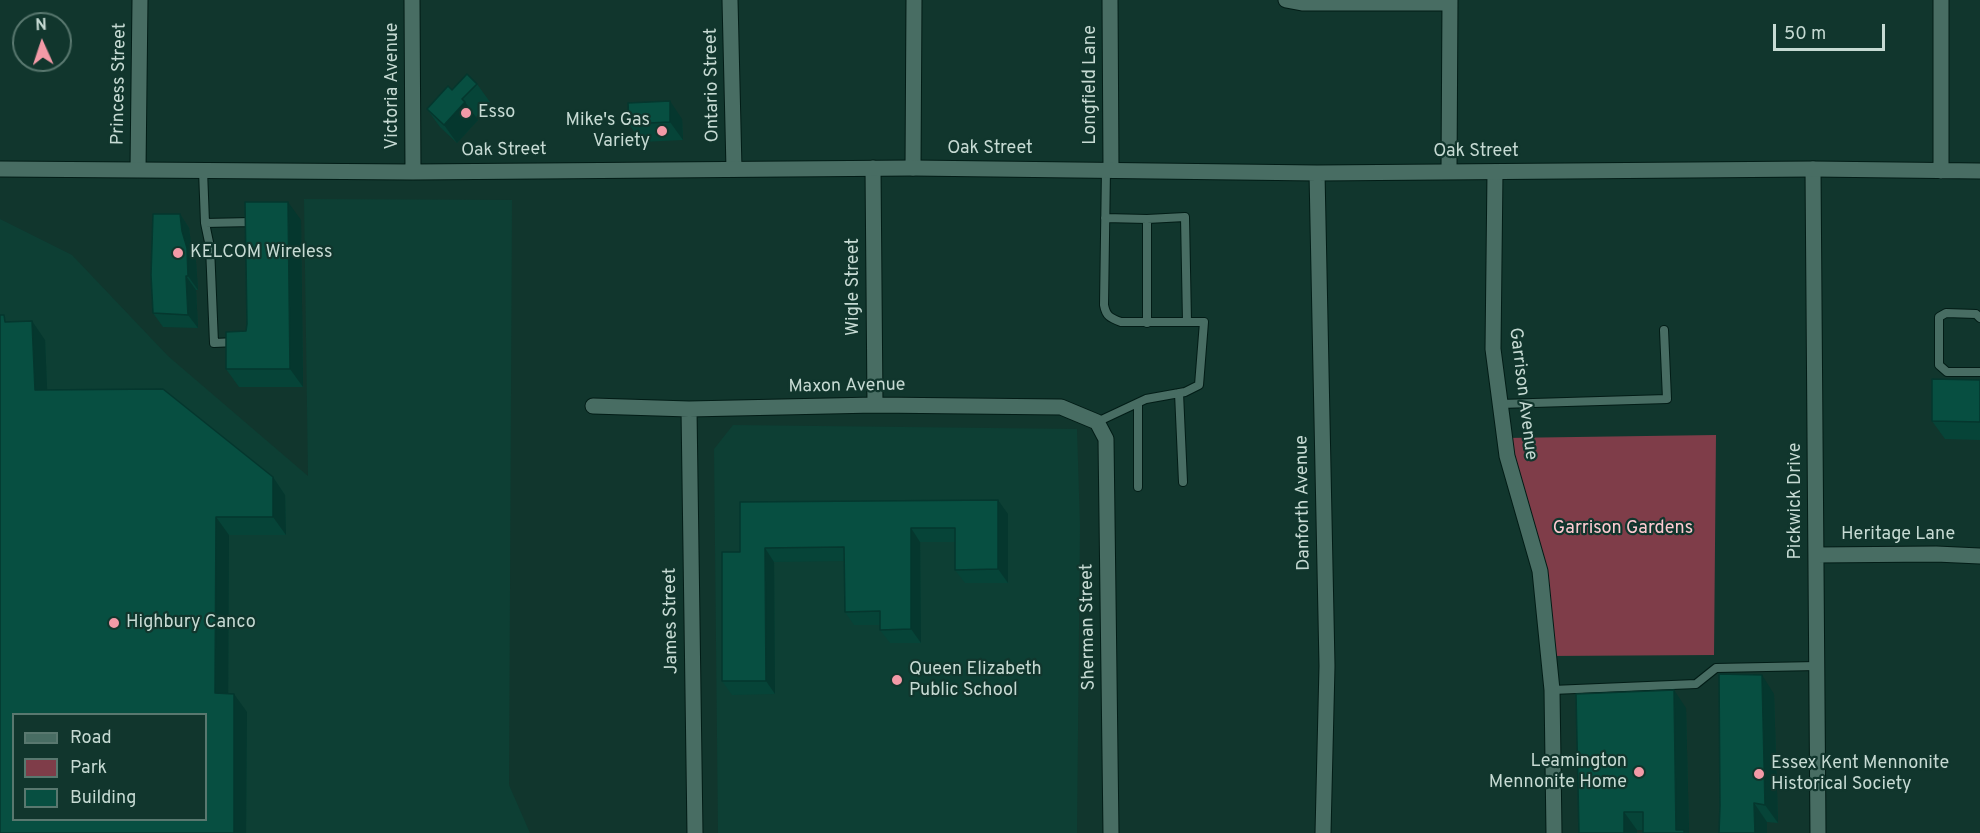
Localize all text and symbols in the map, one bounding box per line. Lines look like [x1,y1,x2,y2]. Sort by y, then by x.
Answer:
north arrow [12,12,72,72]
scale bar [1776,12,1888,50]
text: N [35,16,47,36]
street label: Victoria Avenue [382,22,404,150]
street label: Princess Street [108,23,132,145]
text: 50 m [1784,23,1826,46]
street label: Longfield Lane [1080,25,1102,145]
street label: Ontario Street [701,27,725,143]
place label: Esso [478,102,515,124]
marker: Esso [459,106,473,120]
place label: Mike's Gas Variety [565,110,650,152]
marker: Mike's Gas Variety [655,124,669,138]
street label: Oak Street [947,138,1033,160]
street label: Oak Street [461,139,547,163]
street label: Oak Street [1433,141,1519,163]
street label: Wigle Street [843,238,865,336]
place label: KELCOM Wireless [190,242,332,264]
marker: KELCOM Wireless [171,246,185,260]
street label: Garrison Avenue [1503,327,1541,461]
street label: Maxon Avenue [788,375,906,399]
street label: Danforth Avenue [1292,435,1316,571]
street label: Pickwick Drive [1785,442,1807,560]
park label: Garrison Gardens [1553,518,1693,540]
street label: Heritage Lane [1841,524,1955,546]
street label: Sherman Street [1077,563,1101,691]
street label: James Street [660,567,684,675]
place label: Highbury Canco [126,612,256,634]
marker: Highbury Canco [107,616,121,630]
place label: Queen Elizabeth Public School [909,659,1042,702]
marker: Queen Elizabeth Public School [890,673,904,687]
legend [12,713,207,821]
text: Road [70,727,112,750]
place label: Leamington Mennonite Home [1489,751,1627,794]
place label: Essex Kent Mennonite Historical Society [1771,753,1949,795]
text: Park [70,757,107,780]
marker: Leamington Mennonite Home [1632,765,1646,779]
marker: Essex Kent Mennonite Historical Society [1752,767,1766,781]
text: Building [70,787,136,810]

